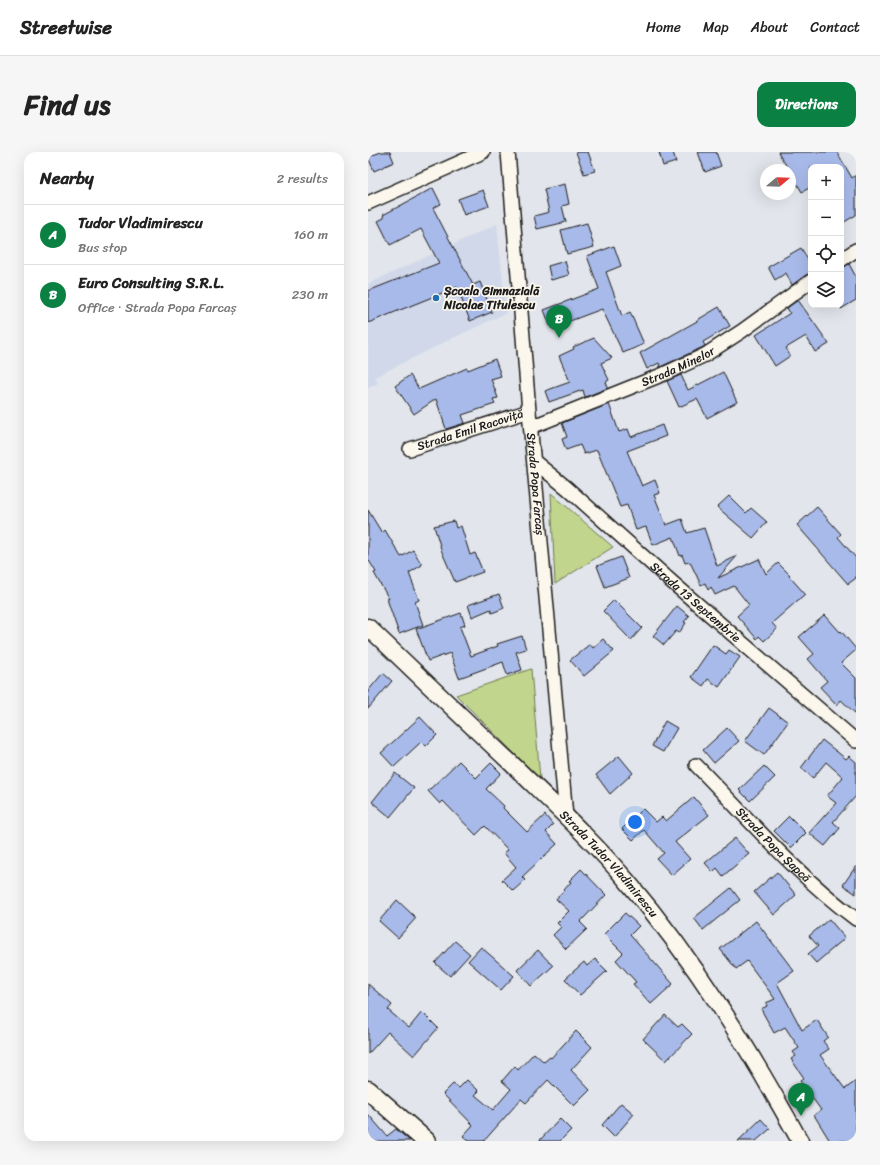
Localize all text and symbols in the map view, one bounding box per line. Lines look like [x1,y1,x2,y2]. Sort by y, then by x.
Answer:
text: Streetwise [20,11,112,44]
text: Home [646,15,681,40]
text: Map [703,15,729,40]
text: About [751,15,788,40]
text: Contact [810,15,860,40]
text: Find us [24,80,111,129]
button: Directions [757,82,856,127]
text: Nearby [40,163,94,193]
north arrow [760,164,796,200]
map controls [808,164,844,308]
button: + [808,164,844,200]
text: 2 results [277,167,328,190]
button: − [808,200,844,236]
text: Tudor Vladimirescu [78,210,203,236]
text: A [49,223,57,246]
text: 160 m [293,223,328,246]
text: Bus stop [78,236,127,259]
button: locate [808,236,844,272]
text: Euro Consulting S.R.L. [78,270,225,296]
button: layers [808,272,844,308]
place label: Școala Gimnazială Nicolae Titulescu [443,280,540,316]
text: B [49,283,57,306]
text: 230 m [292,283,328,306]
marker: Școala Gimnazială Nicolae Titulescu [431,293,441,303]
text: Office · Strada Popa Farcaș [78,296,236,319]
pin: B [546,305,572,338]
street label: Strada Minelor [638,340,721,393]
street label: Strada Emil Racoviță [414,402,527,457]
street label: Strada Popa Farcaș [520,432,551,537]
street label: Strada 13 Septembrie [645,556,746,648]
street label: Strada Popa Șapcă [730,802,817,889]
street label: Strada Tudor Vladimirescu [554,805,664,923]
your location [625,812,645,832]
pin: A [788,1083,814,1116]

